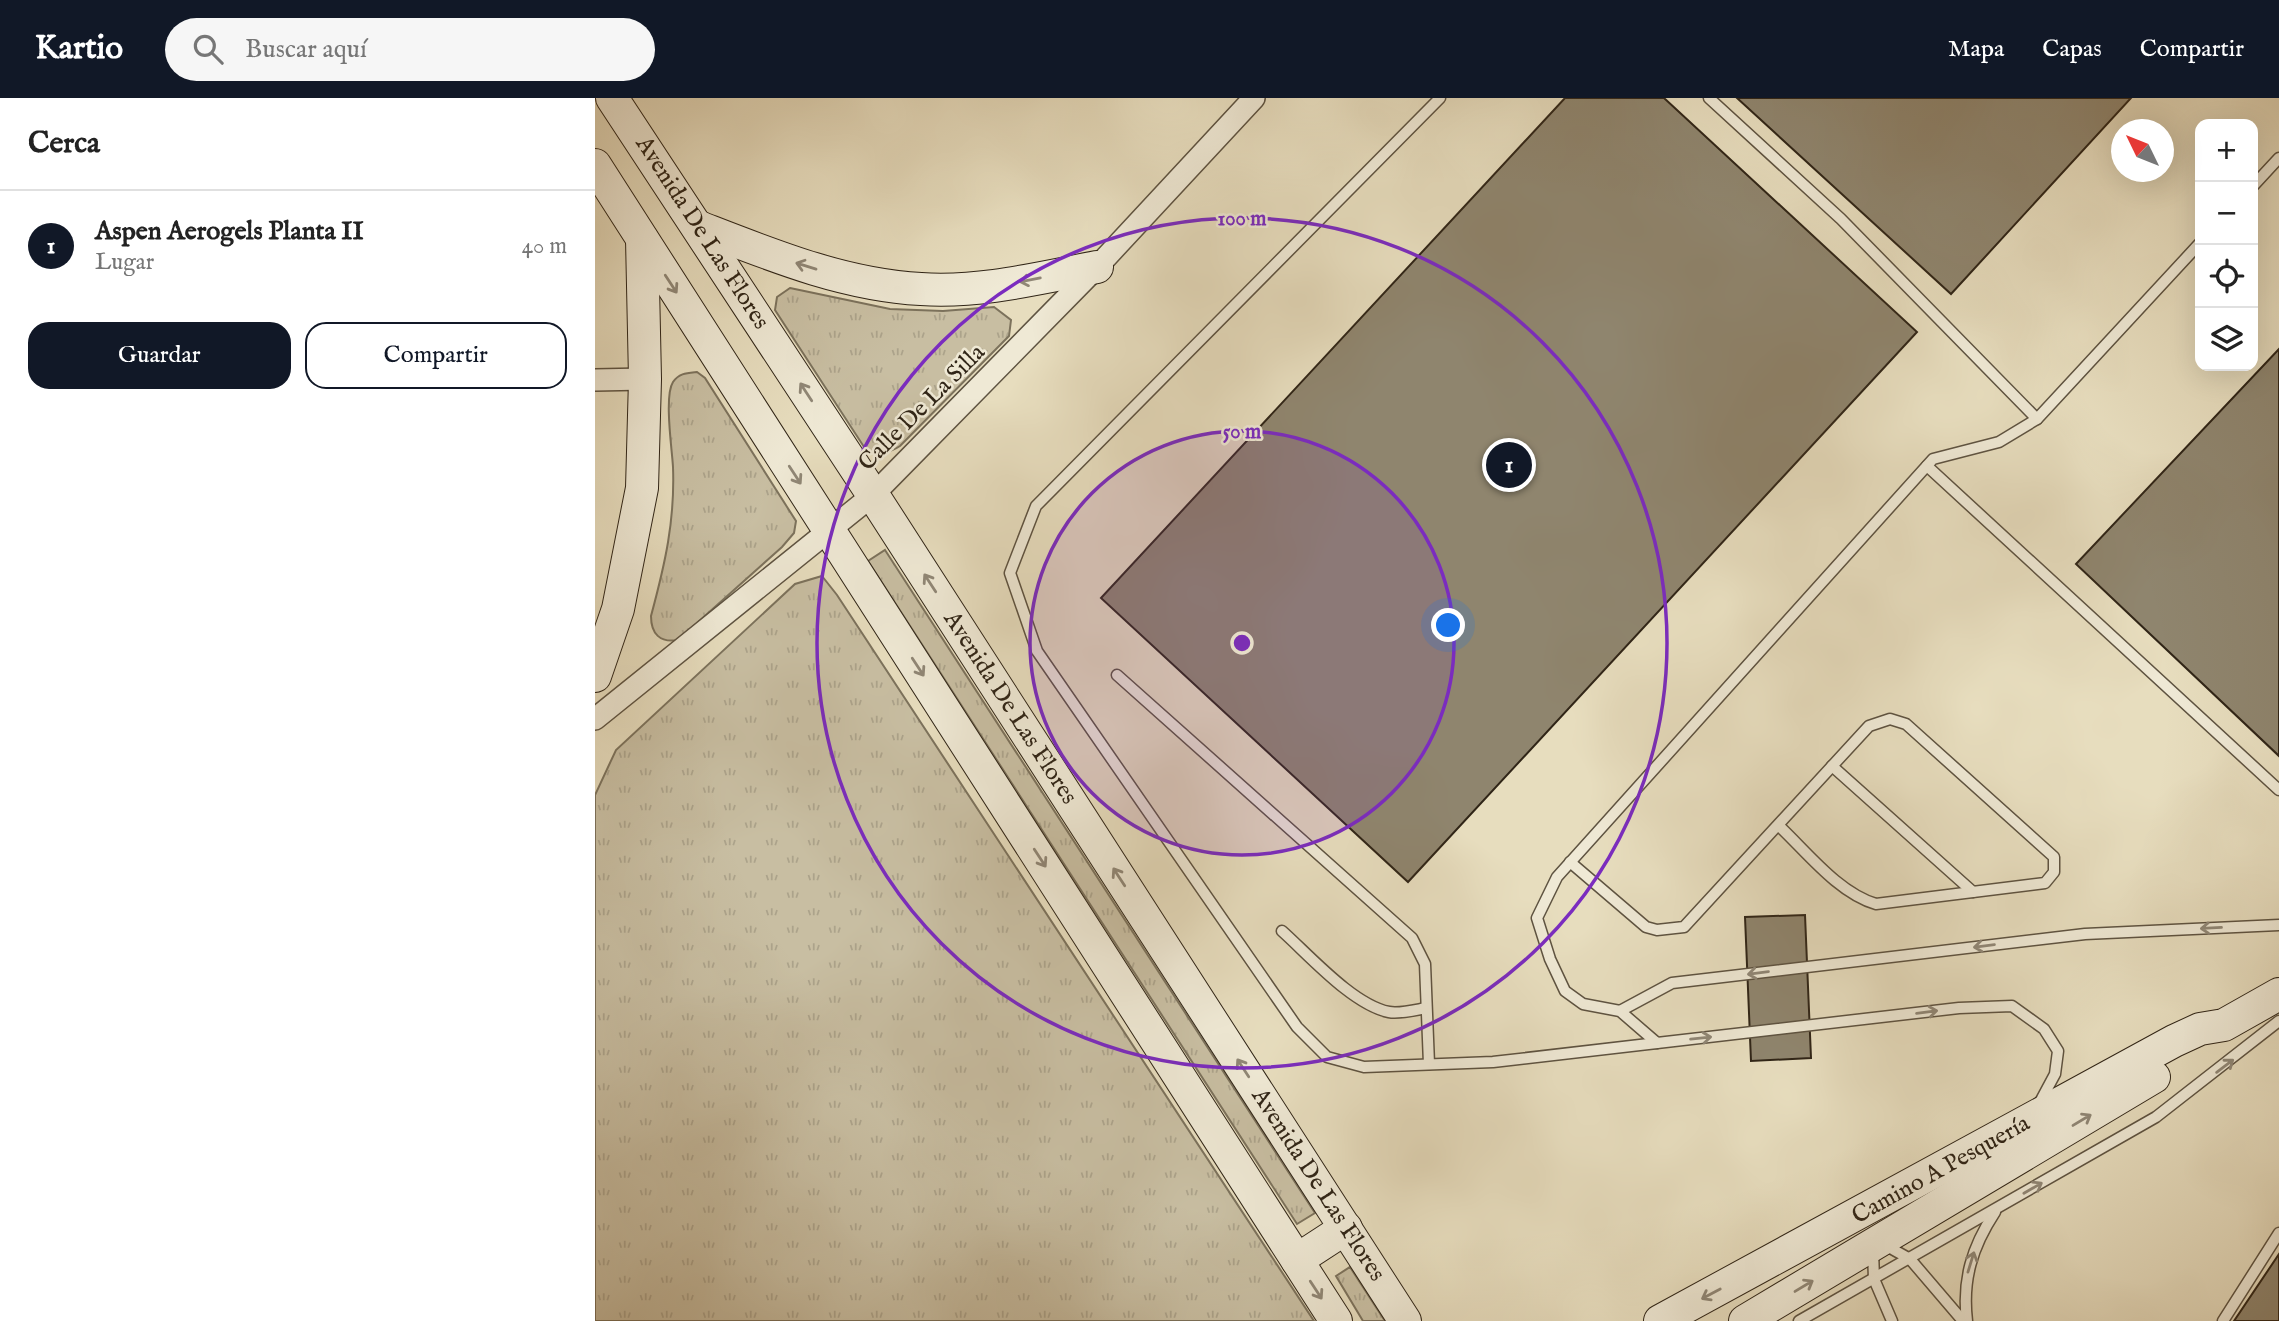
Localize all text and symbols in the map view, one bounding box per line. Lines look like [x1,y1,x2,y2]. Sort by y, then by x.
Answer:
search box [165,18,655,81]
text: Kartio [35,28,123,70]
icon: search [189,30,227,68]
text: Buscar aquí [245,33,367,66]
text: Mapa [1948,34,2004,65]
text: Capas [2042,34,2102,65]
text: Compartir [2140,34,2244,65]
north arrow [2111,119,2174,182]
map controls [2195,119,2258,371]
button: + [2195,119,2258,182]
text: Cerca [28,125,100,163]
street label: Avenida De Las Flores [627,130,776,335]
button: − [2195,182,2258,245]
text: 100 m [1217,206,1267,233]
text: Aspen Aerogels Planta II [95,215,364,248]
text: 1 [47,232,55,261]
text: 40 m [522,232,567,261]
button: locate [2195,245,2258,308]
text: Lugar [95,248,154,277]
one-way arrow [795,259,817,272]
one-way arrow [664,274,679,293]
one-way arrow [1019,274,1042,287]
button: layers [2195,308,2258,371]
button: Guardar [28,322,291,389]
button: Compartir [305,322,567,389]
street label: Calle De La Silla [852,337,993,478]
one-way arrow [799,383,813,402]
text: 50 m [1223,419,1262,446]
pin: 1 [1486,439,1532,491]
one-way arrow [788,465,802,484]
one-way arrow [922,574,937,593]
street label: Avenida De Las Flores [935,605,1084,810]
your location [1431,608,1465,642]
centre of rings [1230,631,1254,655]
one-way arrow [911,656,925,676]
one-way arrow [1033,848,1047,868]
one-way arrow [1112,868,1127,887]
one-way arrow [2200,921,2223,934]
one-way arrow [1973,940,1996,953]
one-way arrow [1747,967,1770,980]
one-way arrow [1915,1005,1938,1018]
one-way arrow [1689,1031,1712,1044]
one-way arrow [1235,1059,1250,1078]
one-way arrow [2215,1059,2234,1074]
street label: Avenida De Las Flores [1243,1082,1392,1287]
street label: Camino A Pesquería [1847,1108,2036,1232]
one-way arrow [2072,1112,2092,1126]
one-way arrow [2022,1181,2043,1194]
one-way arrow [1965,1251,1978,1273]
one-way arrow [1794,1279,1814,1293]
one-way arrow [1310,1280,1324,1300]
one-way arrow [1701,1287,1721,1301]

